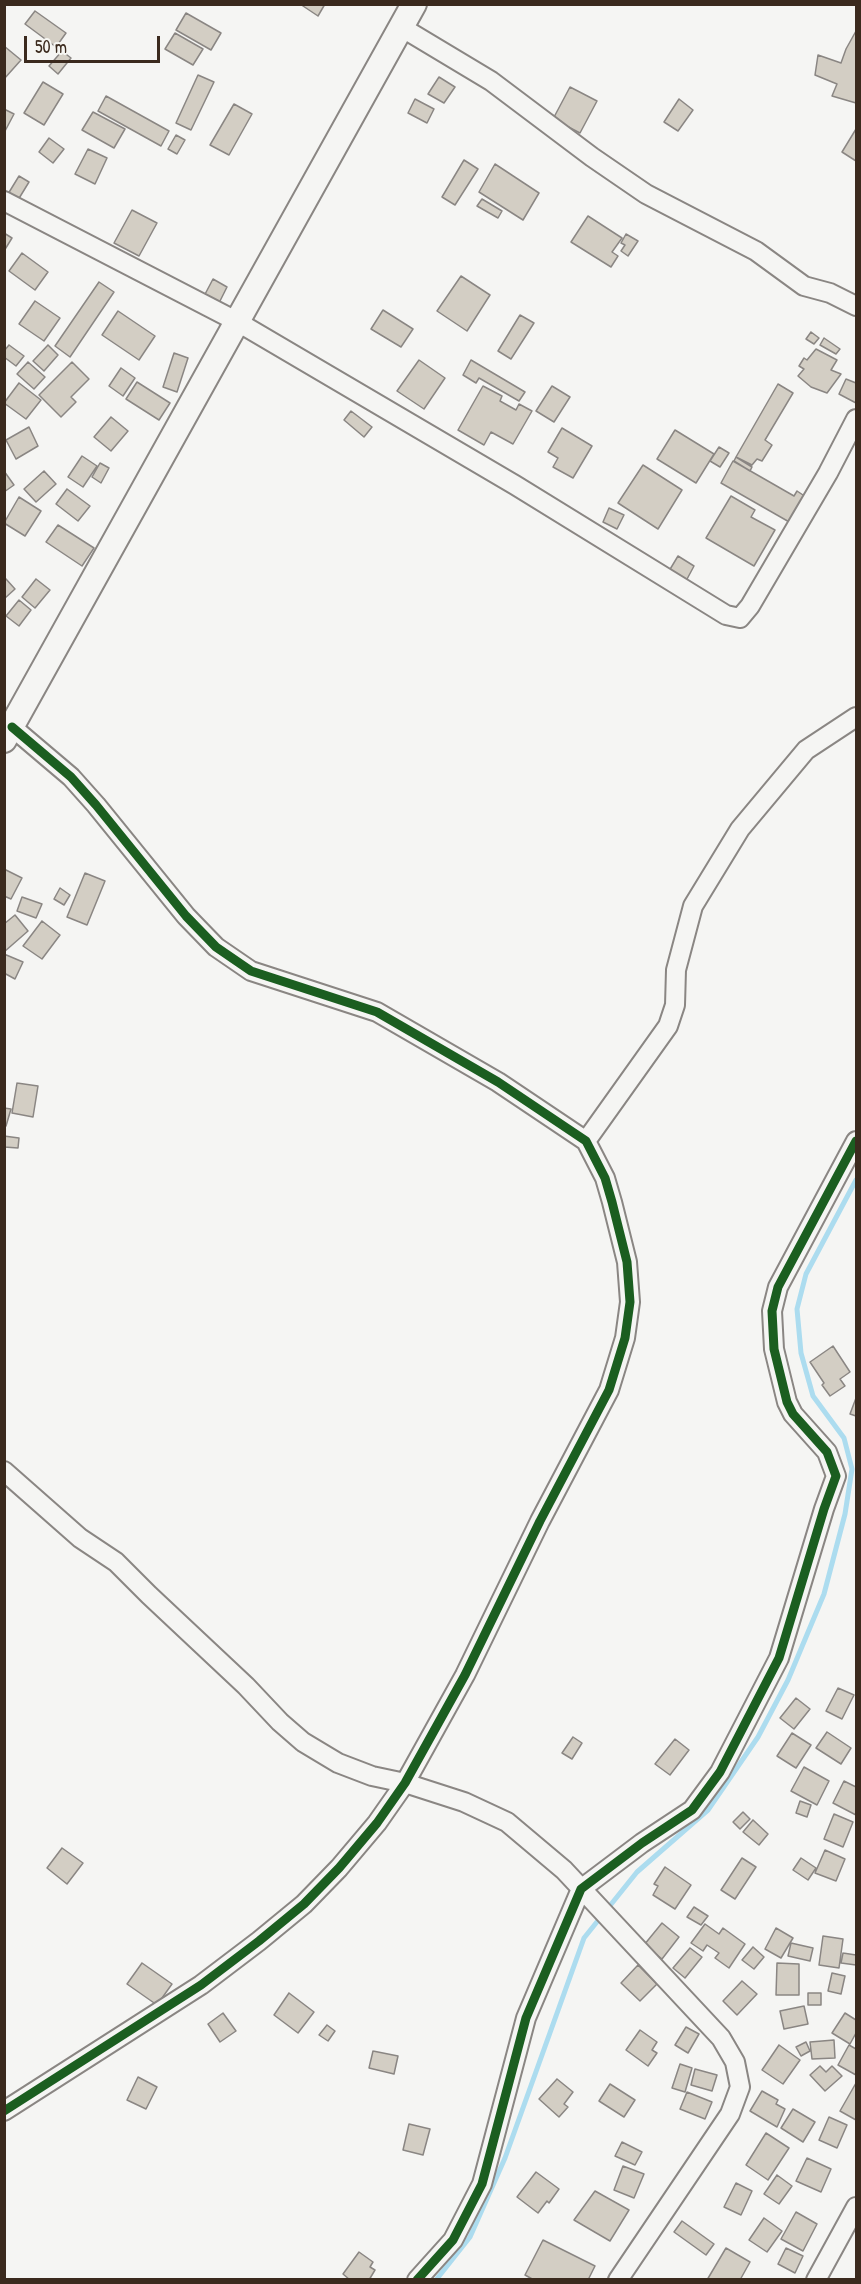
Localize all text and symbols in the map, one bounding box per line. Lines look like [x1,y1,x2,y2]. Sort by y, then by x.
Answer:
scale bar [27,24,164,62]
text: 50 m [35,34,67,59]

